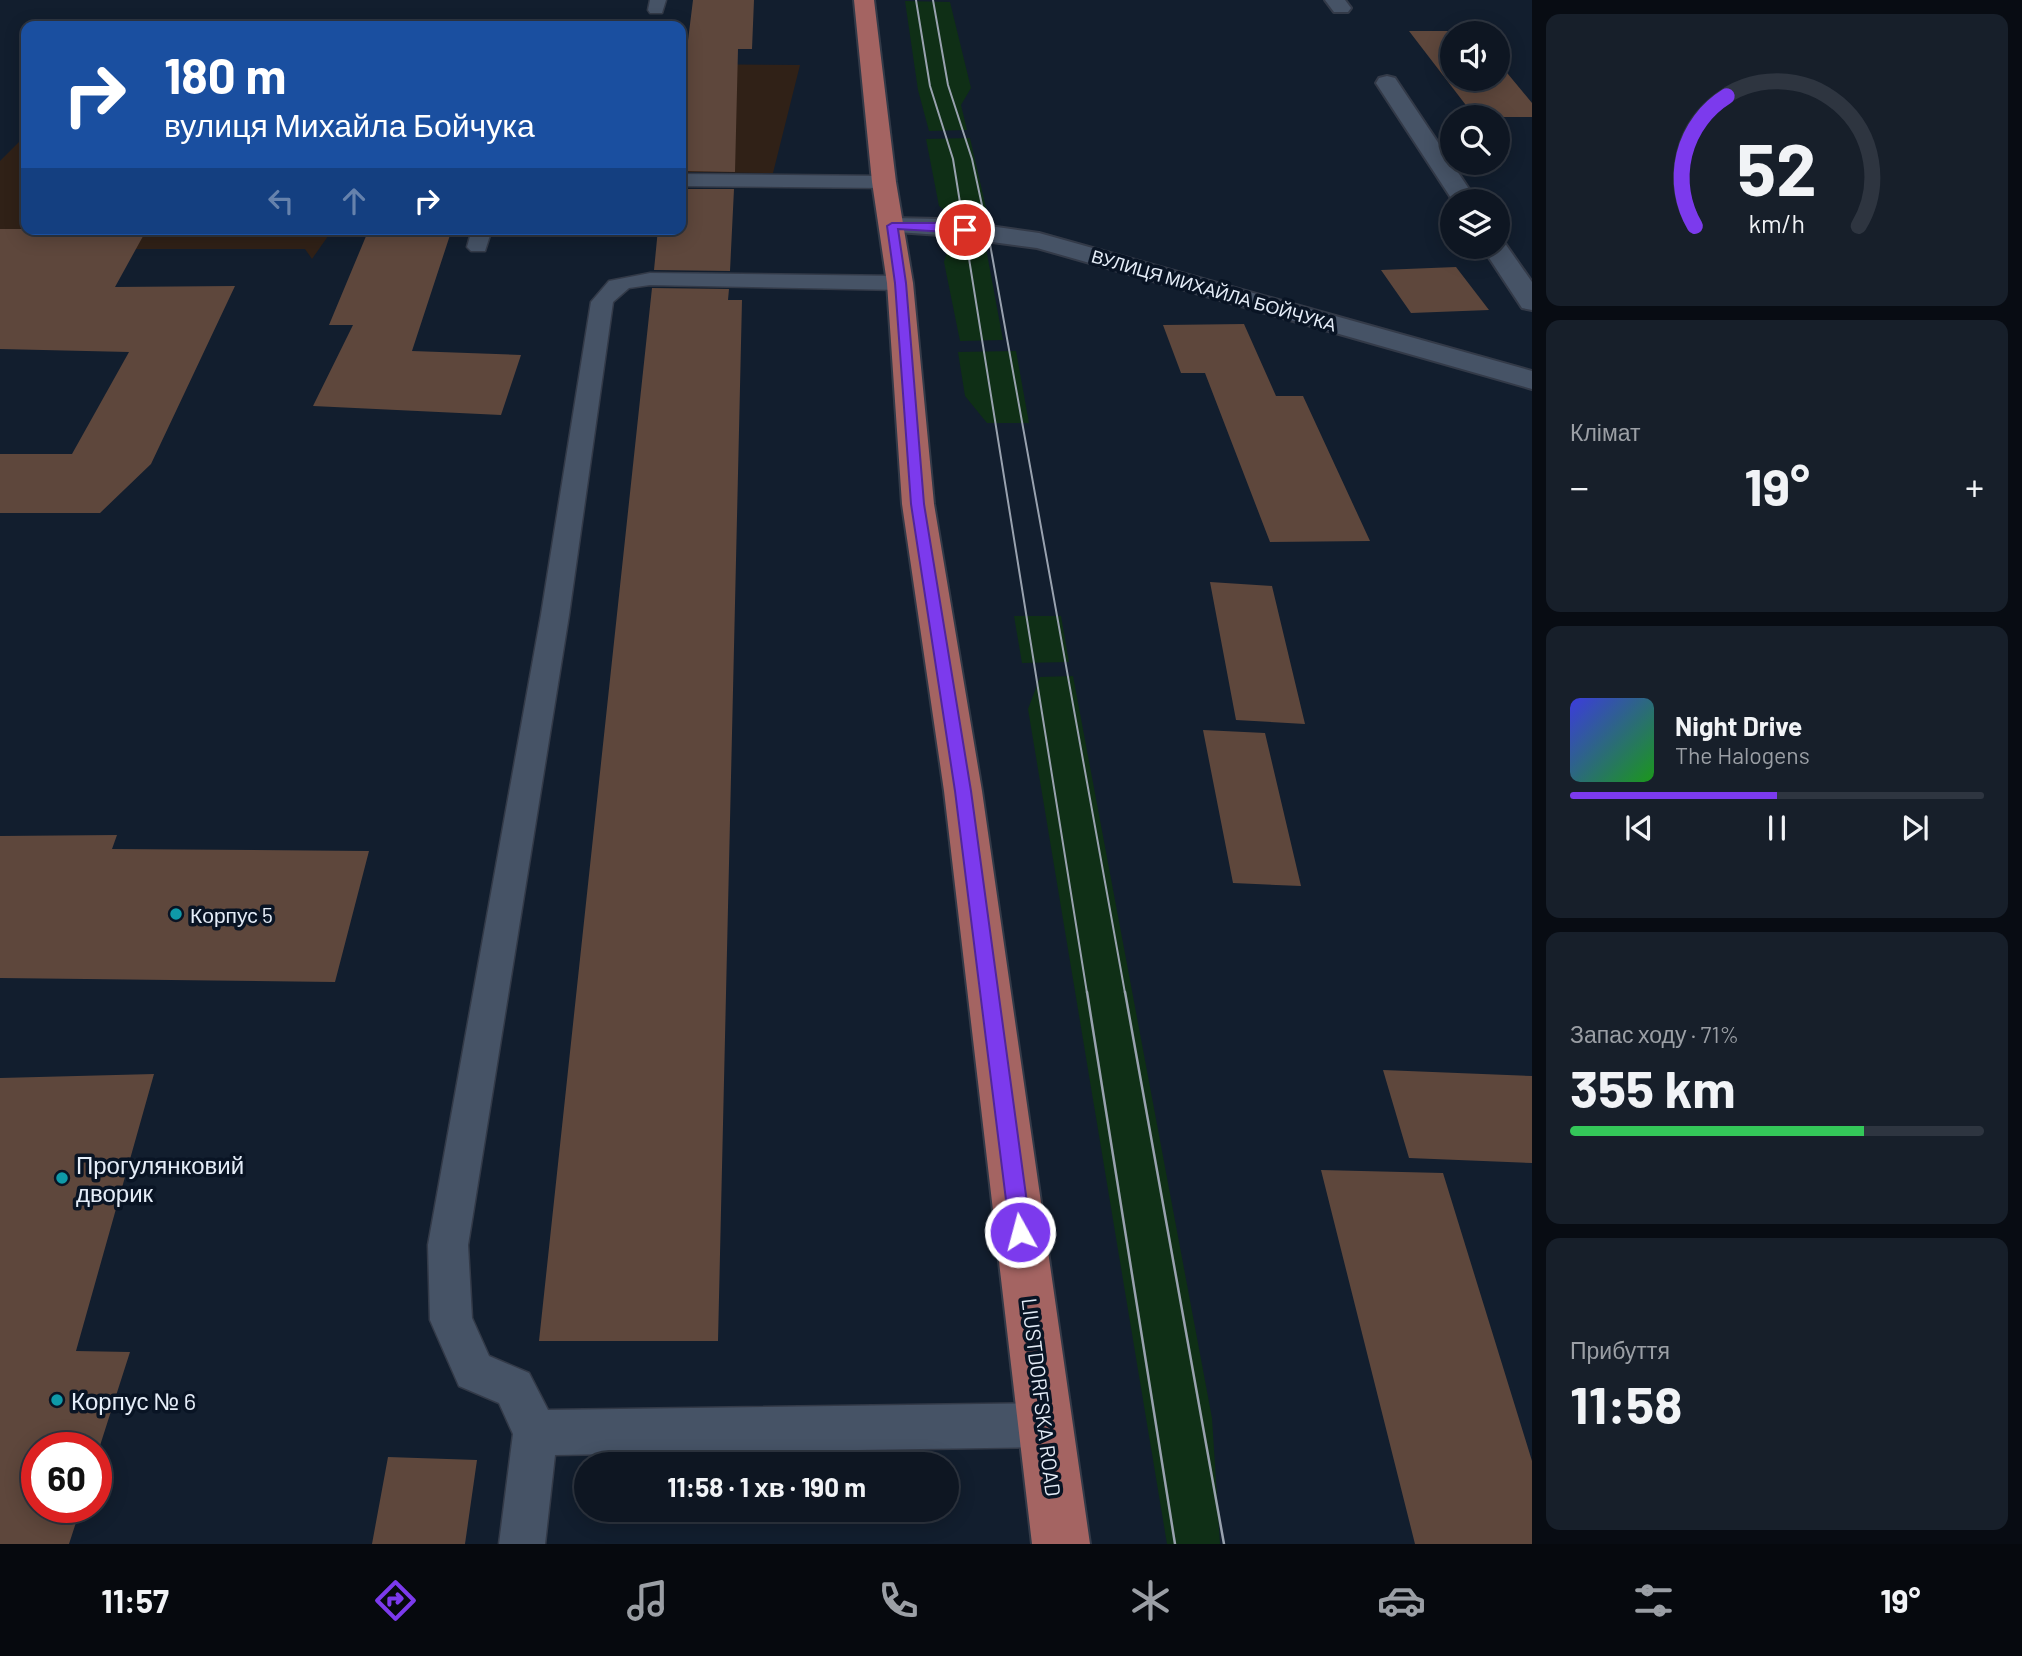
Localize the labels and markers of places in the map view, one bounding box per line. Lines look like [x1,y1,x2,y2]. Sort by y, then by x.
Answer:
pin [935,200,995,260]
place label: Корпус 5 [190,902,273,927]
marker: Корпус 5 [168,906,184,922]
place label: Прогулянковий дворик [76,1150,244,1207]
marker: Прогулянковий дворик [54,1170,70,1186]
place label: Корпус № 6 [71,1386,196,1415]
marker: Корпус № 6 [49,1392,65,1408]

